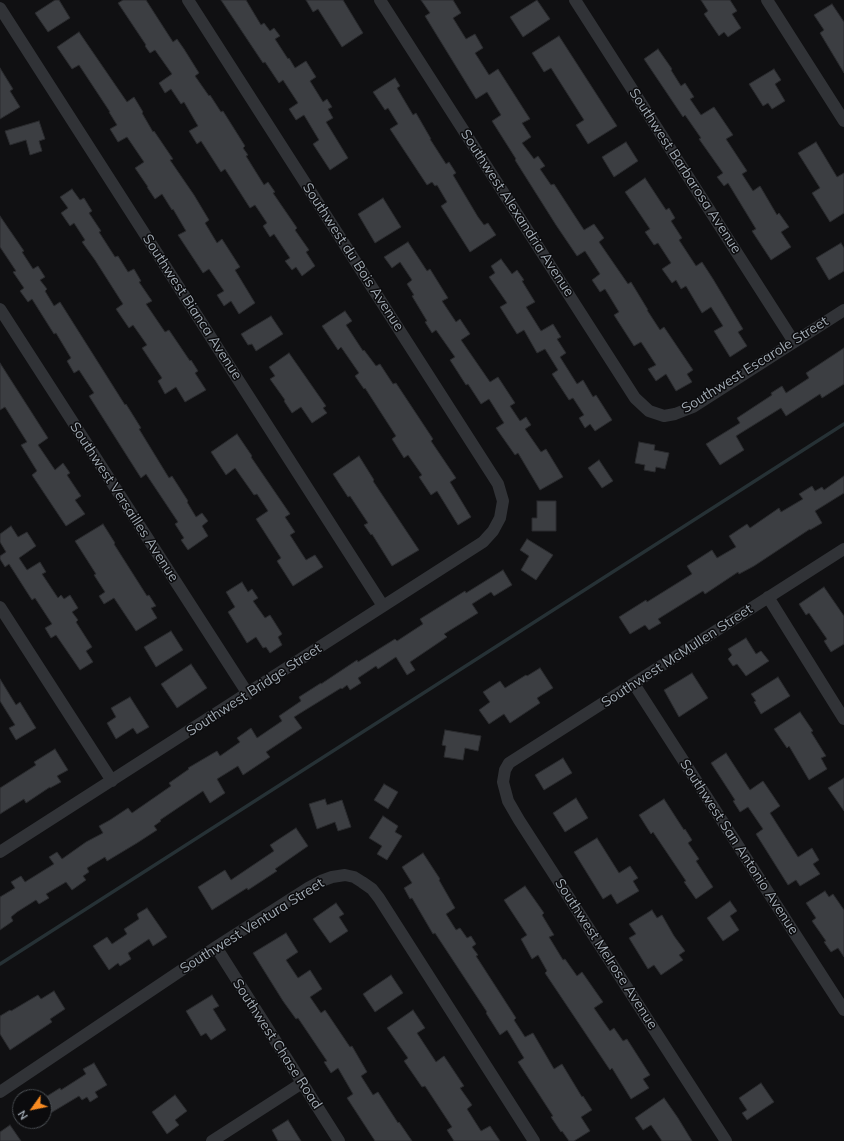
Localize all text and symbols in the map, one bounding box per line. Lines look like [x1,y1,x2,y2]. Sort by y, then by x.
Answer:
street label: Southwest Barbarosa Avenue [625,85,745,257]
street label: Southwest Alexandria Avenue [457,126,577,300]
street label: Southwest du Bois Avenue [299,180,407,334]
street label: Southwest Bianca Avenue [139,231,245,383]
street label: Southwest Escarole Street [679,313,831,417]
street label: Southwest Versailles Avenue [66,419,182,585]
street label: Southwest McMullen Street [598,601,756,711]
street label: Southwest Bridge Street [183,640,325,740]
street label: Southwest San Antonio Avenue [676,756,802,938]
street label: Southwest Ventura Street [177,875,327,977]
street label: Southwest Melrose Avenue [551,876,661,1032]
street label: Southwest Chase Road [229,976,325,1112]
north arrow [12,1089,52,1129]
text: N [15,1108,31,1122]

